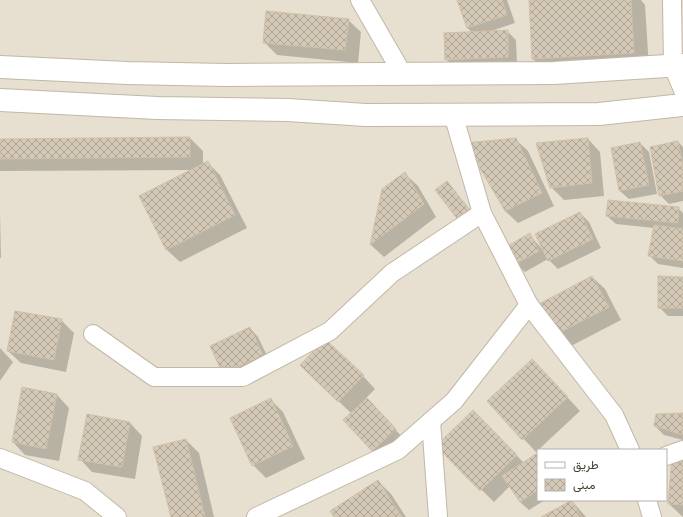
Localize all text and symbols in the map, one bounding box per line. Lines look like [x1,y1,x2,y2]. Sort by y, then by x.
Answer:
legend [537,449,667,501]
text: طريق [573,458,599,473]
text: مبنى [573,478,595,493]

